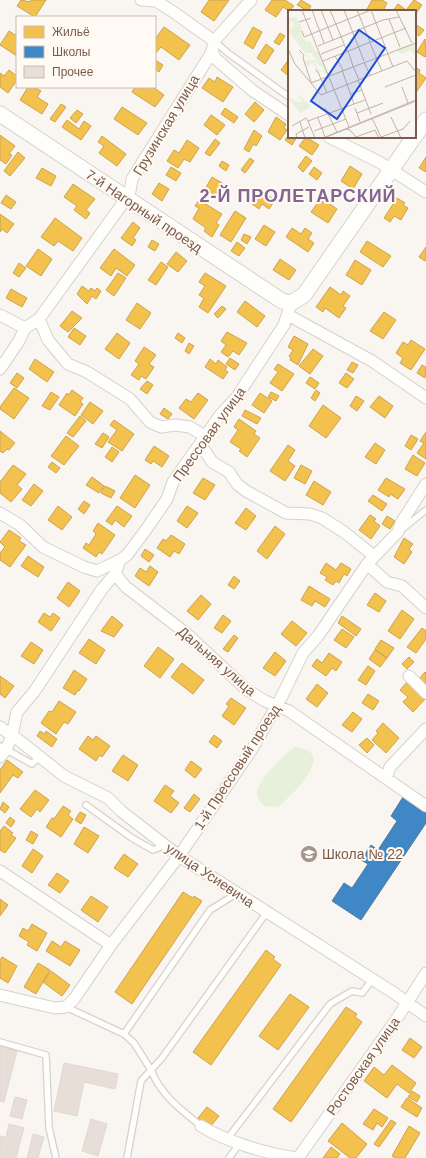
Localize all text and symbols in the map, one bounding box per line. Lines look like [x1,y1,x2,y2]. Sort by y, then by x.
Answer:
inset map [288,10,416,138]
legend [16,16,156,88]
text: Жильё [52,25,90,39]
text: Школы [52,45,90,59]
text: Прочее [52,65,94,79]
street label: Грузинская улица [130,72,202,178]
street label: 7-й Нагорный проезд [83,166,205,256]
district label: 2-Й ПРОЛЕТАРСКИЙ [199,185,397,206]
street label: Прессовая улица [169,384,249,484]
street label: Дальняя улица [175,623,259,699]
street label: 1-й Прессовый проезд [191,701,283,833]
street label: улица Усиевича [163,839,257,911]
school or university icon: Школа № 22 [299,844,319,864]
place label: Школа № 22 [322,846,403,862]
street label: Ростовская улица [323,1014,403,1118]

